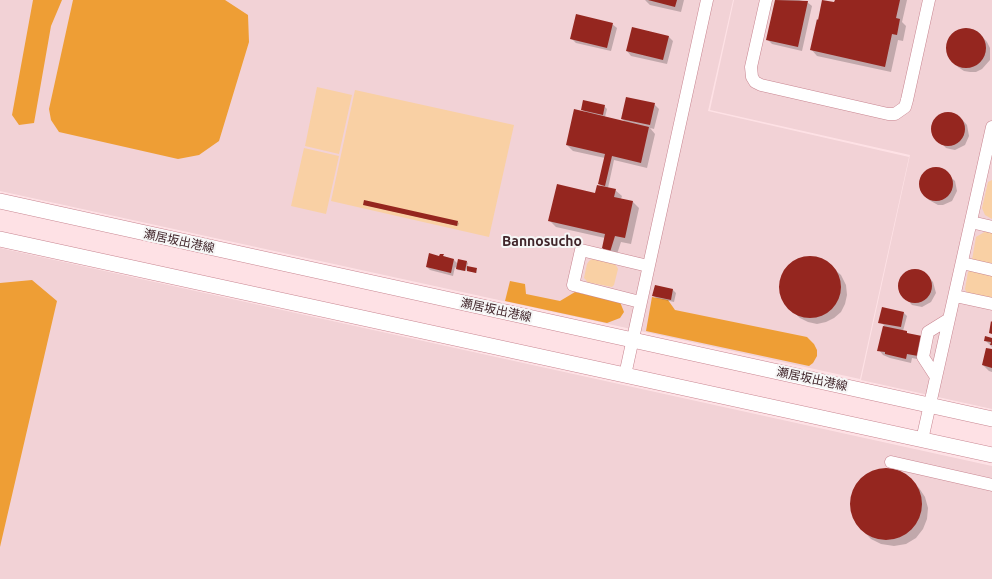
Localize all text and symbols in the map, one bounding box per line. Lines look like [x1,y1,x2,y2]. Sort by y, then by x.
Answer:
street label: 瀬居坂出港線 [142,226,216,256]
district label: Bannosucho [502,233,582,249]
street label: 瀬居坂出港線 [459,295,533,325]
street label: 瀬居坂出港線 [775,364,849,394]

